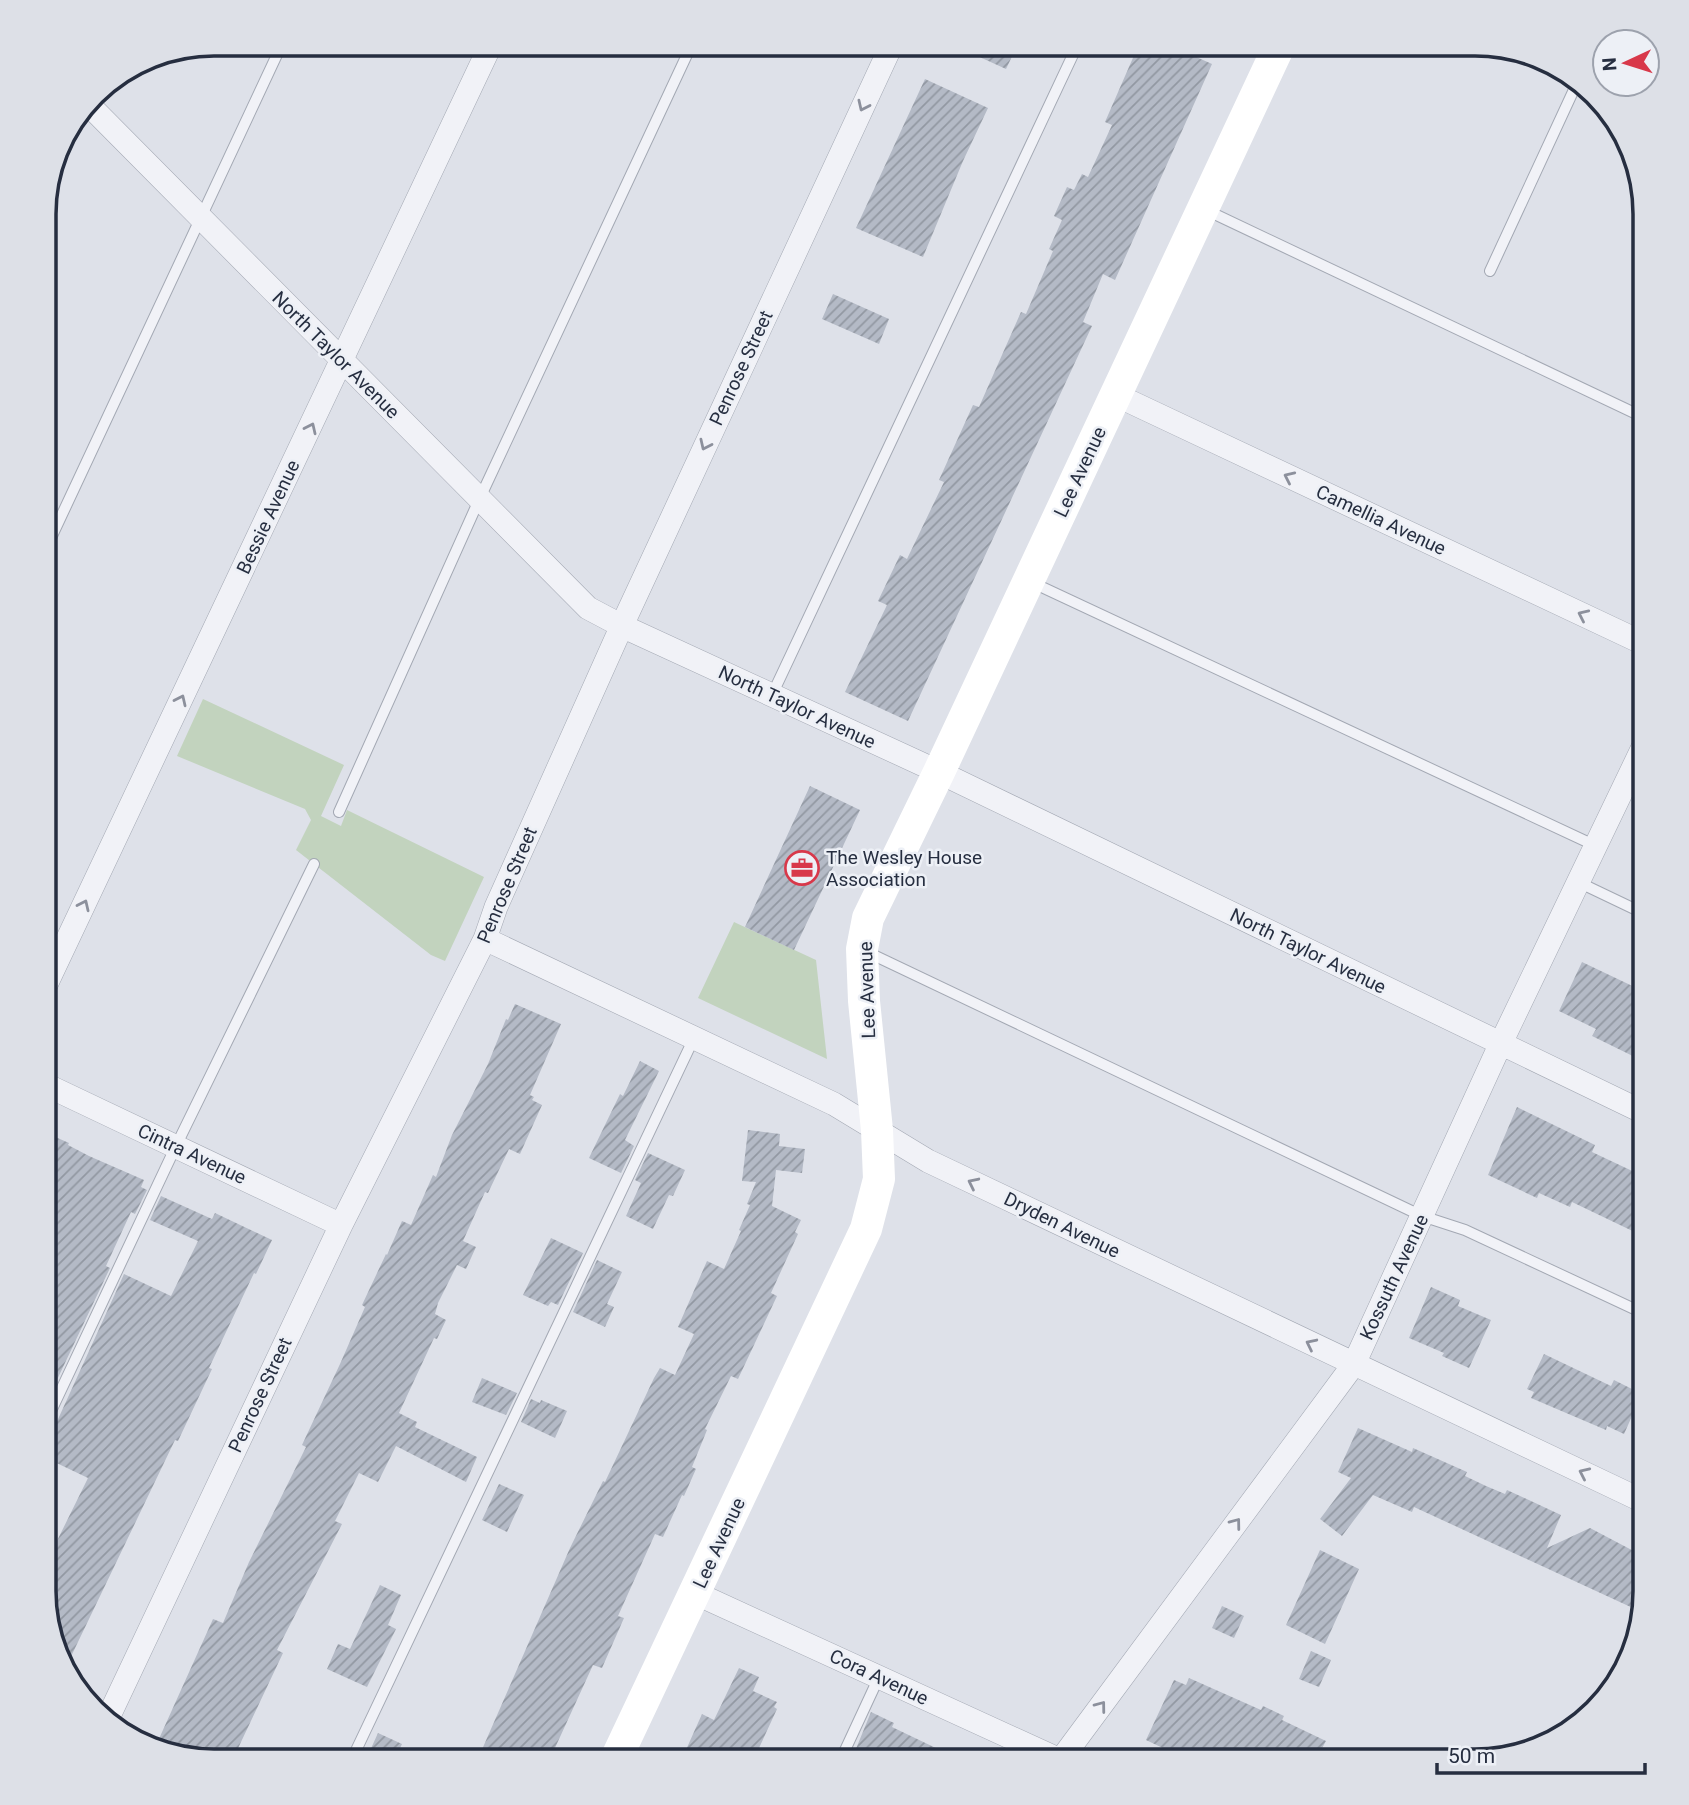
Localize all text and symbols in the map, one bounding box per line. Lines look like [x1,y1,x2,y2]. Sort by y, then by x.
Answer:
north arrow [1591,28,1661,98]
text: N [1598,57,1621,72]
one-way arrow [857,99,871,111]
street label: North Taylor Avenue [268,287,404,423]
street label: Penrose Street [704,307,778,429]
one-way arrow [302,423,316,435]
street label: Lee Avenue [1049,423,1111,521]
one-way arrow [699,438,713,451]
street label: Bessie Avenue [232,456,304,578]
one-way arrow [1284,471,1296,485]
street label: Camellia Avenue [1312,480,1450,560]
one-way arrow [1578,609,1591,623]
street label: North Taylor Avenue [715,661,879,753]
one-way arrow [173,695,187,707]
street label: Penrose Street [472,823,542,947]
place label: The Wesley House Association [826,846,982,891]
office icon: The Wesley House Association [783,849,821,887]
one-way arrow [75,900,89,912]
street label: North Taylor Avenue [1226,903,1390,999]
street label: Lee Avenue [854,941,880,1039]
street label: Cintra Avenue [134,1119,250,1189]
one-way arrow [968,1177,981,1191]
street label: Dryden Avenue [1000,1187,1124,1263]
street label: Kossuth Avenue [1355,1210,1433,1344]
street label: Penrose Street [223,1334,297,1456]
one-way arrow [1306,1338,1319,1352]
one-way arrow [1578,1467,1591,1481]
street label: Lee Avenue [688,1494,750,1592]
one-way arrow [1228,1518,1241,1531]
street label: Cora Avenue [826,1644,932,1710]
one-way arrow [1093,1701,1105,1713]
scale bar [1437,1731,1645,1775]
text: 50 m [1448,1744,1495,1768]

